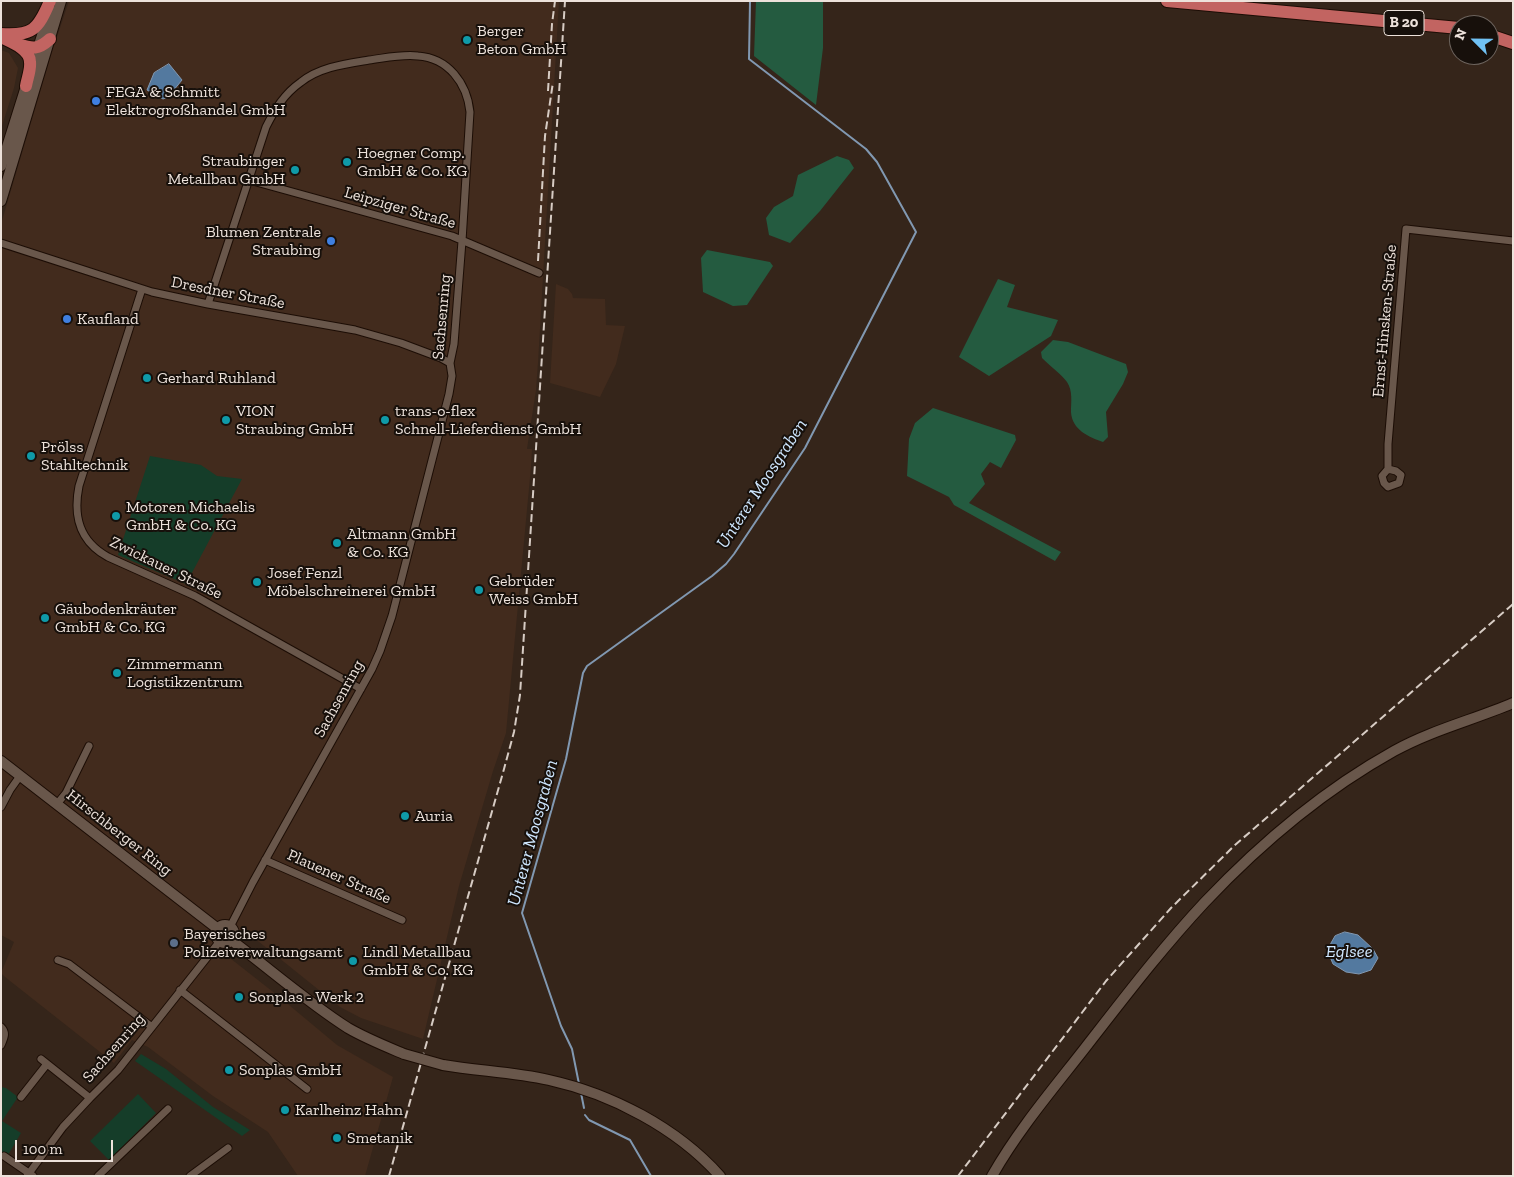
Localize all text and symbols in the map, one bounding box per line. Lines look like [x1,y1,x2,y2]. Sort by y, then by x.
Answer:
road number: B 20 [1384,10,1424,36]
north arrow [1449,15,1499,65]
place label: Berger Beton GmbH [477,21,566,59]
text: N [1451,26,1471,43]
marker: Berger Beton GmbH [461,34,473,46]
place label: FEGA & Schmitt Elektrogroßhandel GmbH [106,82,286,120]
marker: FEGA & Schmitt Elektrogroßhandel GmbH [90,95,102,107]
place label: Hoegner Comp. GmbH & Co. KG [357,143,467,181]
place label: Straubinger Metallbau GmbH [168,151,285,189]
marker: Hoegner Comp. GmbH & Co. KG [341,156,353,168]
marker: Straubinger Metallbau GmbH [289,164,301,176]
street label: Leipziger Straße [342,183,458,233]
place label: Blumen Zentrale Straubing [206,222,321,260]
marker: Blumen Zentrale Straubing [325,235,337,247]
street label: Ernst-Hinsken-Straße [1369,244,1401,398]
street label: Dresdner Straße [170,273,286,313]
street label: Sachsenring [429,274,455,360]
place label: Kaufland [77,309,139,329]
marker: Kaufland [61,313,73,325]
place label: Gerhard Ruhland [157,368,276,388]
marker: Gerhard Ruhland [141,372,153,384]
place label: VION Straubing GmbH [236,401,354,439]
place label: trans-o-flex Schnell-Lieferdienst GmbH [395,401,582,439]
marker: VION Straubing GmbH [220,414,232,426]
marker: trans-o-flex Schnell-Lieferdienst GmbH [379,414,391,426]
water label: Unterer Moosgraben [712,415,812,553]
place label: Prölss Stahltechnik [41,437,128,475]
marker: Prölss Stahltechnik [25,450,37,462]
place label: Motoren Michaelis GmbH & Co. KG [126,497,255,535]
marker: Motoren Michaelis GmbH & Co. KG [110,510,122,522]
place label: Altmann GmbH & Co. KG [347,524,456,562]
street label: Zwickauer Straße [107,532,225,604]
marker: Altmann GmbH & Co. KG [331,537,343,549]
place label: Josef Fenzl Möbelschreinerei GmbH [267,563,436,601]
place label: Gebrüder Weiss GmbH [489,571,578,609]
marker: Josef Fenzl Möbelschreinerei GmbH [251,576,263,588]
marker: Gebrüder Weiss GmbH [473,584,485,596]
place label: Gäubodenkräuter GmbH & Co. KG [55,599,177,637]
marker: Gäubodenkräuter GmbH & Co. KG [39,612,51,624]
place label: Zimmermann Logistikzentrum [127,654,242,692]
street label: Sachsenring [310,657,368,741]
marker: Zimmermann Logistikzentrum [111,667,123,679]
water label: Unterer Moosgraben [503,758,563,908]
street label: Hirschberger Ring [63,786,175,880]
place label: Auria [415,806,453,826]
marker: Auria [399,810,411,822]
street label: Plauener Straße [284,846,394,908]
place label: Bayerisches Polizeiverwaltungsamt [184,924,343,962]
marker: Bayerisches Polizeiverwaltungsamt [168,937,180,949]
water label: Eglsee [1325,941,1373,963]
place label: Lindl Metallbau GmbH & Co. KG [363,942,473,980]
marker: Lindl Metallbau GmbH & Co. KG [347,955,359,967]
place label: Sonplas - Werk 2 [249,987,364,1007]
marker: Sonplas - Werk 2 [233,991,245,1003]
street label: Sachsenring [79,1009,149,1087]
place label: Sonplas GmbH [239,1060,341,1080]
marker: Sonplas GmbH [223,1064,235,1076]
place label: Karlheinz Hahn [295,1100,403,1120]
marker: Karlheinz Hahn [279,1104,291,1116]
place label: Smetanik [347,1128,412,1148]
scale bar [18,1130,115,1162]
marker: Smetanik [331,1132,343,1144]
text: 100 m [23,1140,62,1158]

